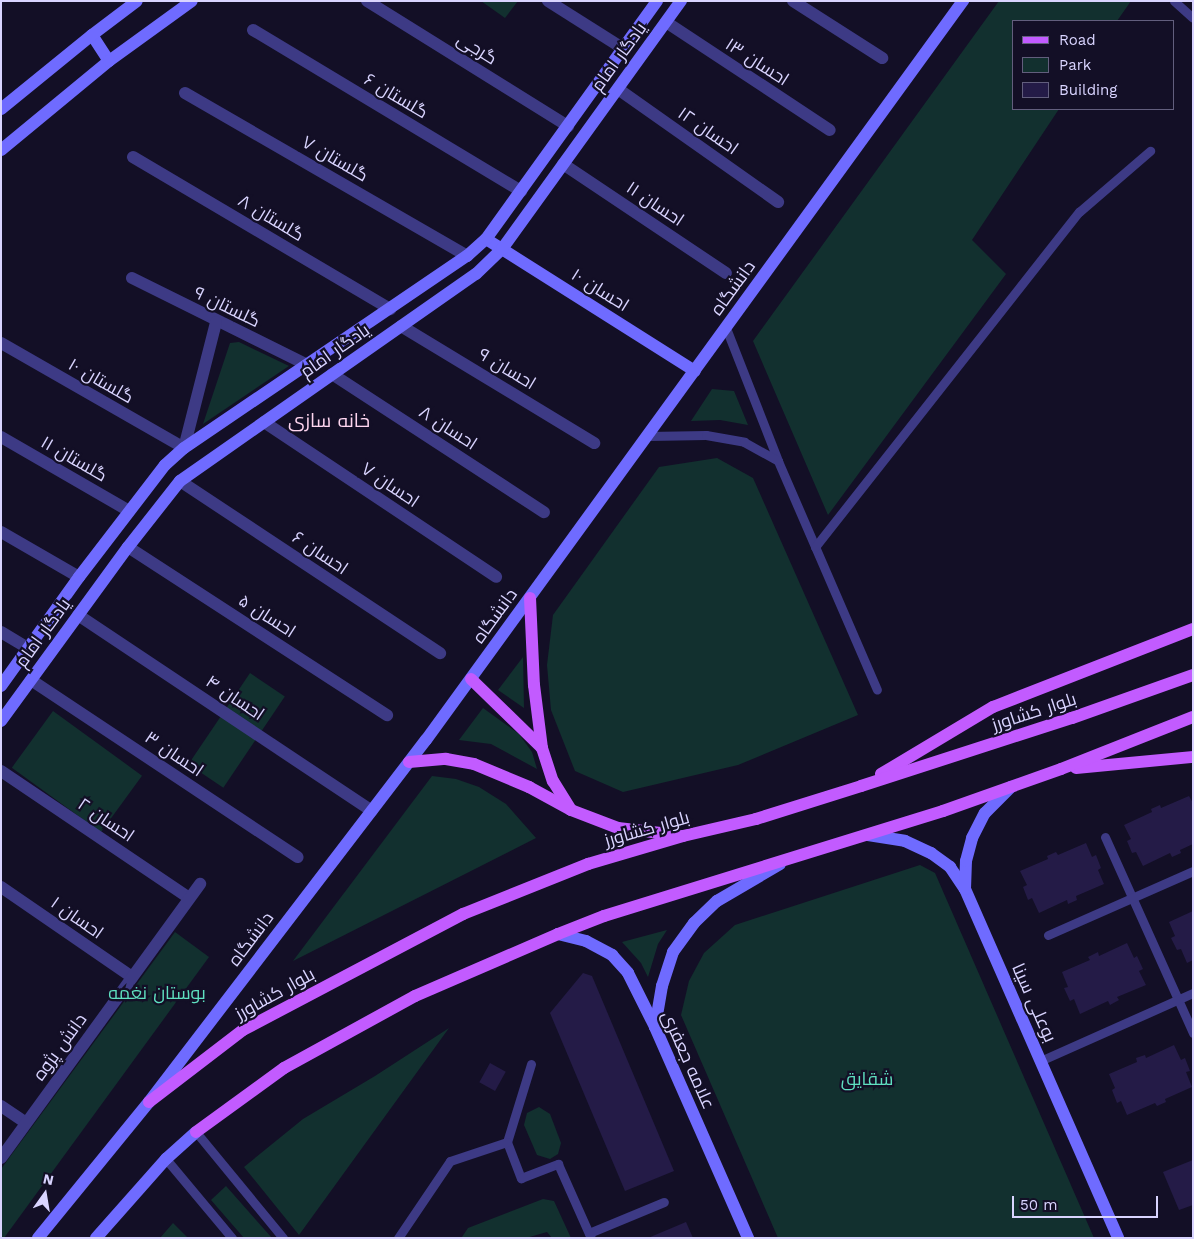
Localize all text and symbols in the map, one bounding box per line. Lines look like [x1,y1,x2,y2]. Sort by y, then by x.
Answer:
street label: یادگار امام [587,18,651,96]
legend [1012,20,1174,110]
street label: گرجی [453,28,501,70]
text: Road [1059,31,1096,49]
street label: احسان ۱۳ [721,33,793,91]
text: Park [1059,56,1091,74]
street label: گلستان ۶ [360,69,432,123]
text: Building [1059,81,1117,99]
street label: احسان ۱۲ [674,102,742,160]
street label: گلستان ۷ [298,131,372,187]
street label: احسان ۱۱ [622,177,688,231]
street label: گلستان ۸ [234,190,308,246]
street label: دانشگاه [706,256,760,320]
street label: احسان ۱۰ [567,264,633,316]
street label: گلستان ۹ [190,282,264,332]
street label: یادگار امام [296,319,374,383]
street label: احسان ۹ [474,343,540,395]
street label: گلستان ۱۰ [64,354,138,408]
street label: احسان ۸ [415,401,481,455]
district label: خانه سازی [288,410,370,432]
street label: گلستان ۱۱ [37,431,111,487]
street label: احسان ۷ [357,458,423,512]
street label: احسان ۶ [288,527,352,579]
street label: دانشگاه [468,584,522,648]
street label: احسان ۵ [234,590,300,642]
street label: یادگار امام [11,594,75,672]
street label: احسان ۴ [202,671,268,725]
street label: بلوار کشاورز [989,688,1079,736]
street label: احسان ۳ [141,727,207,781]
street label: احسان ۲ [74,793,138,847]
street label: بلوار کشاورز [602,807,692,851]
street label: احسان ۱ [47,892,107,944]
street label: دانشگاه [224,908,278,970]
street label: بوعلی سینا [1007,960,1061,1046]
street label: بلوار کشاورز [231,963,319,1025]
park label: بوستان نغمه [108,982,206,1004]
street label: علامه جعفری [657,1008,719,1112]
street label: دانش پژوه [28,1009,92,1085]
park label: شقایق [841,1068,893,1090]
north arrow [20,1169,70,1219]
text: N [42,1170,55,1188]
scale bar [1014,1186,1160,1218]
text: 50 m [1020,1196,1057,1214]

